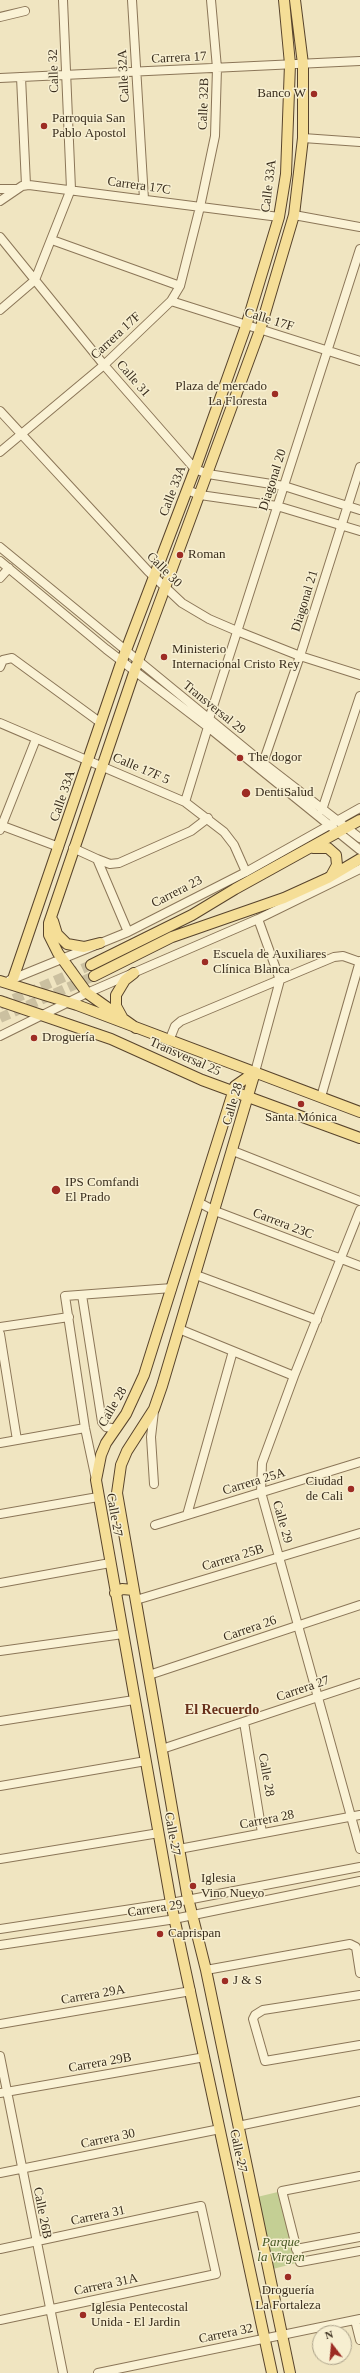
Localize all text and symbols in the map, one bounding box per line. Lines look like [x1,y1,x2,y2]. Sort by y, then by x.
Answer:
street label: Calle 32 [45,49,63,93]
street label: Calle 32A [115,49,133,103]
street label: Carrera 17 [151,49,207,67]
street label: Calle 32B [195,78,213,130]
place label: Banco W [257,86,306,102]
marker: Banco W [309,89,319,99]
place label: Parroquia San Pablo Apostol [52,111,126,142]
marker: Parroquia San Pablo Apostol [39,121,49,131]
street label: Calle 33A [258,159,280,213]
street label: Carrera 17C [106,174,172,198]
street label: Calle 17F [242,305,296,335]
street label: Carrera 17F [88,309,144,363]
street label: Calle 31 [113,357,153,401]
place label: Plaza de mercado La Floresta [175,379,267,410]
marker: Plaza de mercado La Floresta [270,389,280,399]
street label: Diagonal 20 [256,447,290,513]
street label: Calle 33A [156,463,190,519]
place label: Roman [188,547,226,563]
street label: Calle 30 [143,549,185,591]
marker: Roman [175,550,185,560]
street label: Diagonal 21 [288,568,322,634]
place label: Ministerio Internacional Cristo Rey [172,642,300,673]
marker: Ministerio Internacional Cristo Rey [159,652,169,662]
street label: Transversal 29 [179,678,249,738]
street label: Calle 17F 5 [110,750,172,788]
place label: The dogor [248,750,302,766]
marker: The dogor [235,753,245,763]
street label: Calle 33A [47,768,79,824]
place label: DentiSalud [255,785,313,801]
marker: DentiSalud [240,787,252,799]
street label: Carrera 23 [149,873,205,911]
place label: Escuela de Auxiliares Clínica Blanca [213,947,326,978]
marker: Escuela de Auxiliares Clínica Blanca [200,957,210,967]
place label: Droguería [42,1030,95,1046]
marker: Droguería [29,1033,39,1043]
street label: Transversal 25 [147,1034,223,1080]
street label: Calle 28 [219,1081,247,1127]
marker: Santa Mónica [296,1099,306,1109]
place label: Santa Mónica [265,1110,337,1126]
place label: IPS Comfandi El Prado [65,1175,139,1206]
marker: IPS Comfandi El Prado [50,1184,62,1196]
street label: Carrera 23C [250,1205,316,1243]
street label: Calle 28 [95,1384,131,1430]
street label: Carrera 25A [221,1465,287,1499]
place label: Ciudad de Cali [305,1474,343,1505]
marker: Ciudad de Cali [346,1484,356,1494]
street label: Calle 27 [103,1492,125,1538]
street label: Calle 29 [268,1499,296,1545]
street label: Carrera 25B [200,1541,266,1575]
street label: Carrera 26 [221,1613,279,1645]
street label: Carrera 27 [274,1673,332,1705]
district label: El Recuerdo [185,1702,259,1718]
street label: Calle 28 [255,1752,277,1798]
street label: Carrera 28 [238,1807,296,1833]
street label: Calle 27 [161,1811,183,1857]
place label: Iglesia Vino Nuevo [201,1871,264,1902]
marker: Iglesia Vino Nuevo [188,1881,198,1891]
street label: Carrera 29 [127,1897,183,1921]
place label: Caprispan [168,1926,221,1942]
marker: Caprispan [155,1929,165,1939]
place label: J & S [233,1973,262,1989]
marker: J & S [220,1976,230,1986]
street label: Carrera 29A [60,1982,126,2008]
street label: Carrera 29B [67,2050,133,2076]
street label: Carrera 30 [79,2126,137,2152]
street label: Calle 27 [226,2128,250,2174]
street label: Calle 26B [29,2186,55,2240]
street label: Carrera 31 [69,2203,127,2229]
park label: Parque la Virgen [257,2235,305,2266]
street label: Carrera 31A [73,2271,139,2299]
marker: Droguería La Fortaleza [283,2272,293,2282]
place label: Droguería La Fortaleza [255,2283,321,2314]
place label: Iglesia Pentecostal Unida - El Jardin [91,2300,188,2331]
marker: Iglesia Pentecostal Unida - El Jardin [78,2310,88,2320]
street label: Carrera 32 [197,2321,255,2347]
north arrow [312,2325,352,2365]
text: N [323,2328,334,2341]

